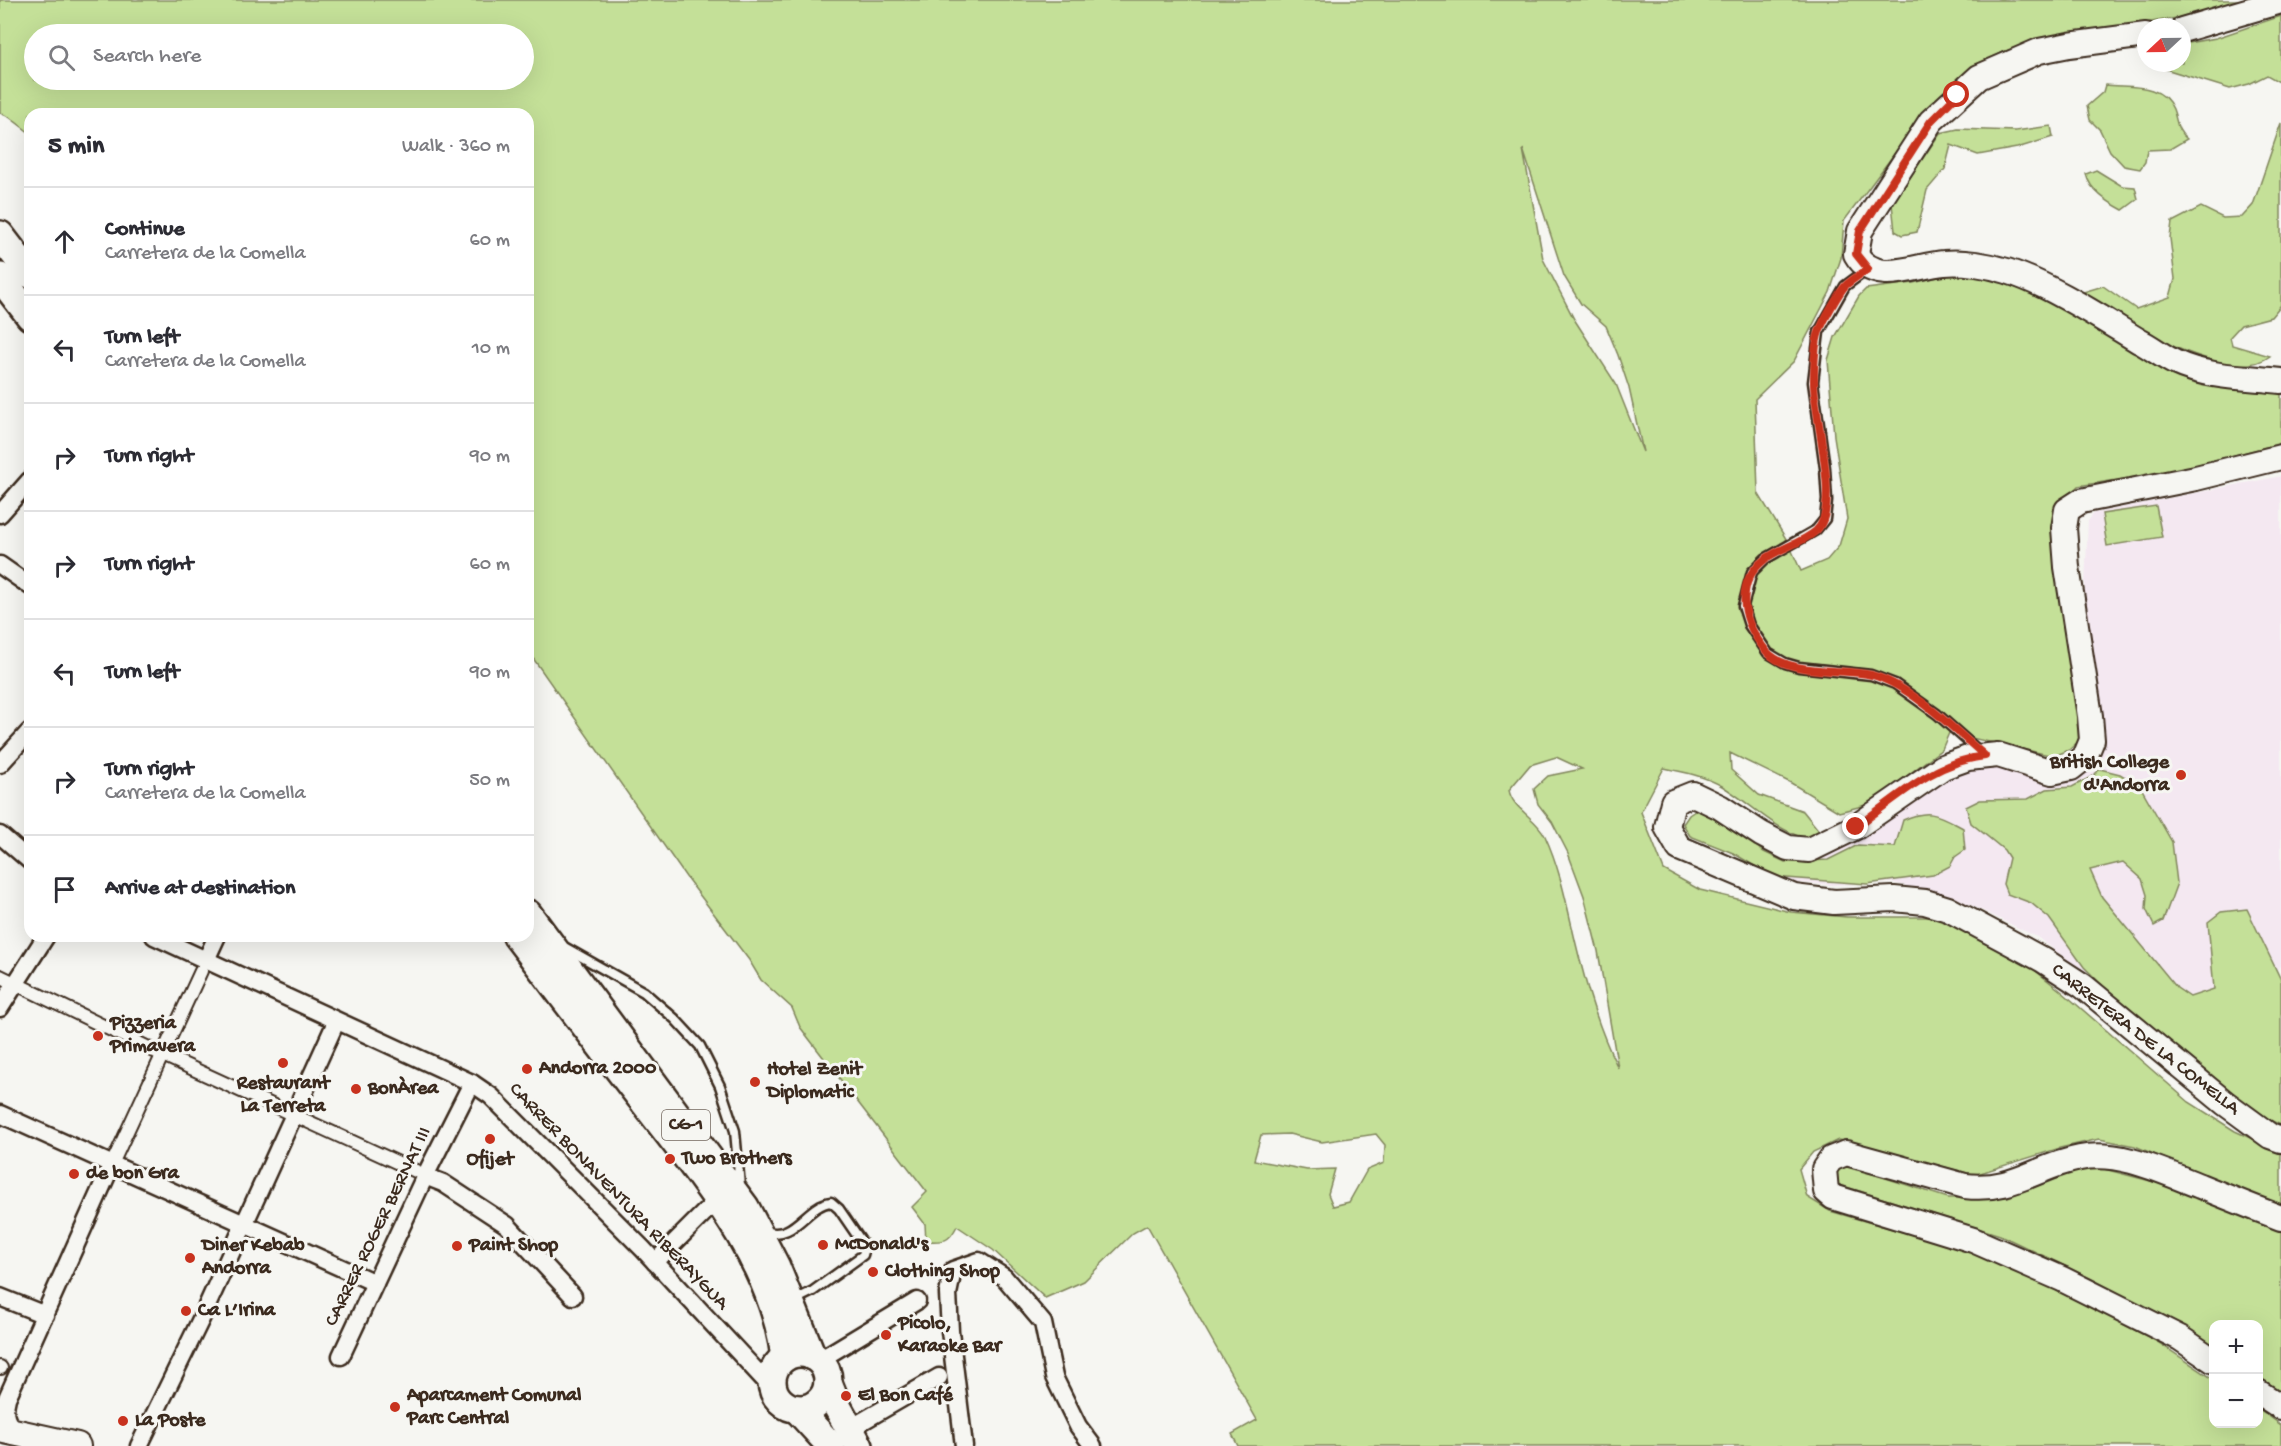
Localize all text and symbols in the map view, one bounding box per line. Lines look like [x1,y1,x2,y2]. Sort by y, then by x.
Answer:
north arrow [2137,18,2191,72]
search box [24,24,534,90]
icon: search [45,41,78,74]
text: Search here [93,44,201,70]
route start [1943,81,1969,107]
text: 5 min [48,132,104,163]
text: Walk · 360 m [402,136,510,159]
text: Continue [105,217,185,243]
icon: ahead [48,225,81,258]
text: 60 m [470,230,510,253]
text: Carretera de la Comella [105,243,306,266]
text: Turn left [105,325,179,351]
icon: left [48,333,81,366]
text: 10 m [472,338,510,361]
text: Carretera de la Comella [105,351,306,374]
icon: right [48,441,81,474]
text: Turn right [105,444,193,470]
text: 90 m [470,446,510,469]
icon: right [48,549,81,582]
text: Turn right [105,552,193,578]
text: 60 m [470,554,510,577]
icon: left [48,657,81,690]
text: Turn left [105,660,179,686]
text: 90 m [470,662,510,685]
place label: British College d'Andorra [2049,752,2170,798]
text: Turn right [105,757,193,783]
icon: right [48,765,81,798]
marker: British College d'Andorra [2174,768,2188,782]
text: 50 m [469,770,510,793]
text: Carretera de la Comella [105,783,306,806]
route end [1842,813,1868,839]
icon: arrive [48,873,81,906]
text: Arrive at destination [105,876,295,902]
street label: CARRETERA DE LA COMELLA [2046,959,2245,1122]
place label: Pizzeria Primavera [109,1013,196,1059]
marker: Pizzeria Primavera [91,1029,105,1043]
marker: Restaurant La Terreta [276,1056,290,1070]
place label: Andorra 2000 [538,1058,657,1081]
place label: Hotel Zenit Diplomatic [765,1059,864,1105]
marker: Andorra 2000 [520,1062,534,1076]
place label: Restaurant La Terreta [236,1073,331,1119]
marker: Hotel Zenit Diplomatic [748,1075,762,1089]
place label: BonÀrea [367,1076,439,1101]
street label: CARRER BONAVENTURA RIBERAYGUA [503,1079,734,1316]
marker: BonÀrea [349,1082,363,1096]
road number: CG-1 [662,1110,710,1140]
street label: CARRER ROGER BERNAT III [321,1124,437,1330]
marker: Ofijet [483,1132,497,1146]
place label: Ofijet [467,1148,515,1172]
place label: Two Brothers [680,1148,793,1171]
marker: Two Brothers [663,1152,677,1166]
place label: de bon Gra [86,1163,180,1186]
marker: de bon Gra [67,1167,81,1181]
place label: McDonald's [835,1234,930,1257]
place label: Diner Kebab Andorra [200,1235,305,1281]
place label: Paint Shop [468,1235,558,1258]
marker: McDonald's [816,1238,830,1252]
marker: Paint Shop [450,1239,464,1253]
marker: Diner Kebab Andorra [183,1251,197,1265]
place label: Clothing Shop [884,1261,1000,1284]
marker: Clothing Shop [866,1265,880,1279]
place label: Ca L’Irina [197,1300,276,1323]
marker: Ca L’Irina [179,1304,193,1318]
place label: Picolo, Karaoke Bar [897,1313,1003,1359]
map controls [2209,1320,2263,1428]
button: + [2209,1320,2263,1374]
marker: Picolo, Karaoke Bar [879,1328,893,1342]
button: − [2209,1374,2263,1428]
place label: Aparcament Comunal Parc Central [406,1385,582,1431]
place label: El Bon Café [858,1385,954,1408]
marker: El Bon Café [839,1389,853,1403]
marker: Aparcament Comunal Parc Central [388,1400,402,1414]
place label: La Poste [135,1410,206,1433]
marker: La Poste [116,1414,130,1428]

